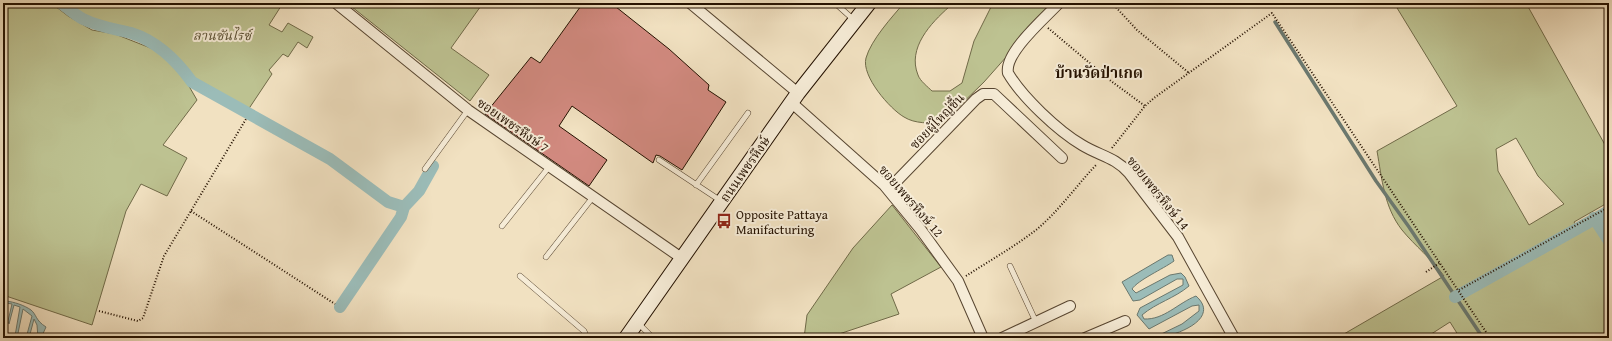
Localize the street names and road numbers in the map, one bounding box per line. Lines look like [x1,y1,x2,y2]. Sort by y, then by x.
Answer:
street label: ซอยผู้ใหญ่ชื้น [905,88,969,154]
street label: ซอยเพชรหึงษ์ 7 [473,93,553,157]
street label: ถนนเพชรหึงษ์ [715,132,775,206]
street label: ซอยเพชรหึงษ์ 14 [1122,152,1194,234]
street label: ซอยเพชรหึงษ์ 12 [874,161,948,241]

